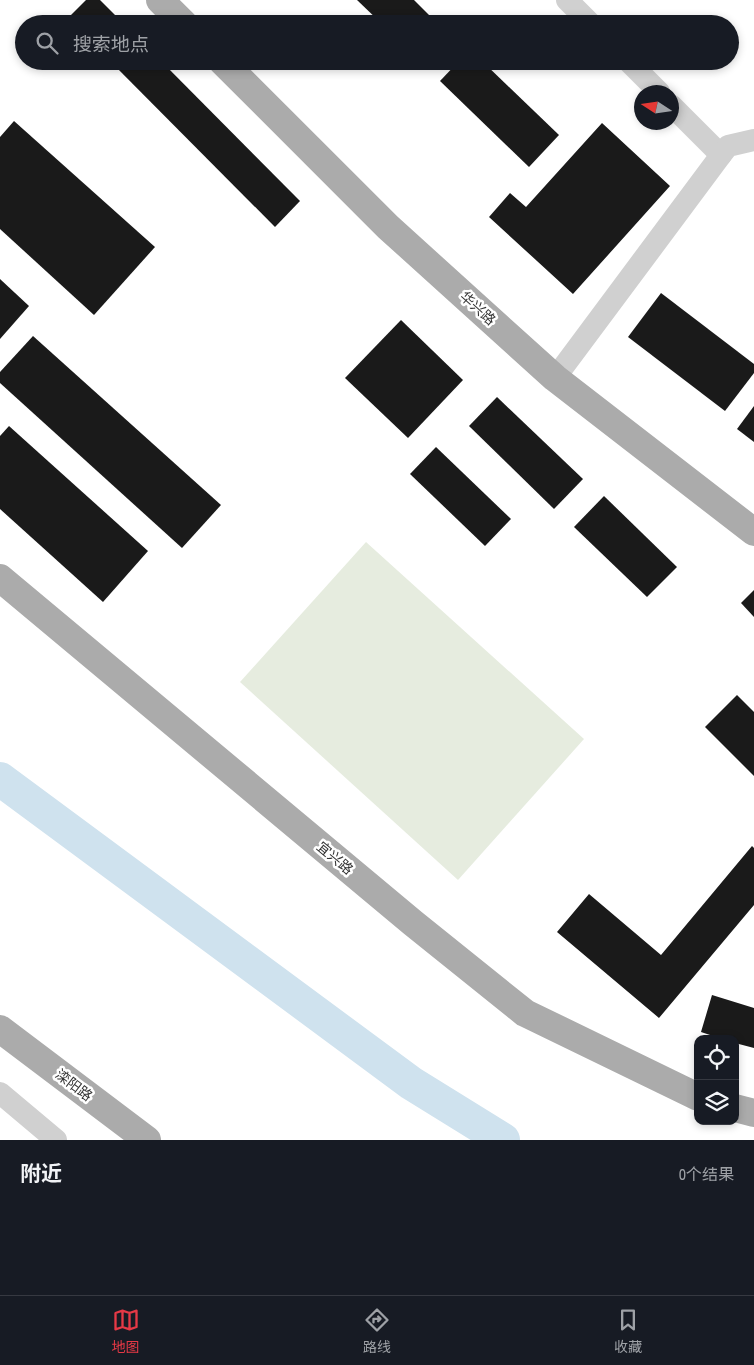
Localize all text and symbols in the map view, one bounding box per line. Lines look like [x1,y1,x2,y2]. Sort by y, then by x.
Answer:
search box [15,15,739,70]
icon: search [33,29,61,57]
text: 搜索地点 [73,31,149,57]
north arrow [634,85,679,130]
street label: 华兴路 [456,287,500,329]
street label: 宜兴路 [313,838,357,878]
map controls [694,1035,739,1125]
button: locate [694,1035,739,1080]
street label: 滦阳路 [52,1065,96,1105]
button: layers [694,1080,739,1125]
text: 附近 [20,1159,62,1188]
text: 0个结果 [679,1163,734,1185]
tab: 地图 [112,1306,140,1356]
tab: 路线 [363,1306,391,1356]
tab: 收藏 [614,1306,642,1356]

